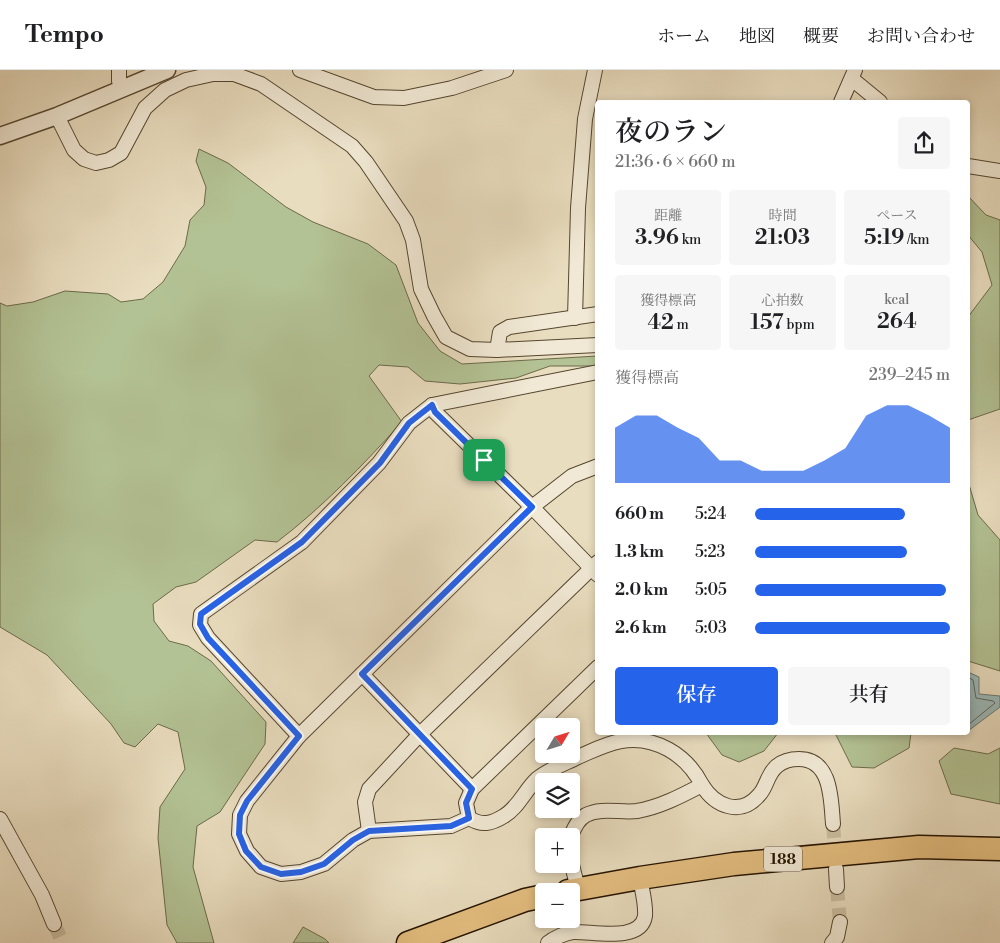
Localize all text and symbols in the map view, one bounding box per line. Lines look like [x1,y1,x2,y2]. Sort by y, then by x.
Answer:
text: Tempo [25,20,104,50]
text: ホーム [657,25,711,48]
text: 地図 [739,25,775,48]
text: 概要 [803,25,839,48]
text: お問い合わせ [867,25,975,48]
text: 夜のラン [615,115,727,150]
button: share [898,117,950,169]
text: 21:36 · 6 × 660 m [615,152,735,172]
text: 距離 [654,207,682,225]
text: 時間 [768,207,796,225]
text: ペース [876,207,917,225]
text: 3.96 [635,225,679,251]
text: 21:03 [755,225,810,251]
text: 5:19 [864,225,904,251]
text: km [679,231,701,249]
text: /km [904,231,930,249]
text: kcal [884,291,910,309]
text: 獲得標高 [640,292,696,310]
text: 心拍数 [761,292,803,310]
text: 264 [877,309,917,335]
text: 42 [647,310,674,336]
text: 157 [750,310,784,336]
text: m [674,316,689,334]
text: bpm [784,316,815,334]
text: 239–245 m [869,365,950,385]
text: 獲得標高 [615,368,679,388]
pin [463,439,505,481]
icon: arrive [470,446,498,474]
text: 660 m [615,504,664,524]
text: 5:24 [695,504,726,524]
text: 1.3 km [615,542,664,562]
text: 5:23 [695,542,725,562]
text: 2.0 km [615,580,668,600]
text: 5:05 [695,580,727,600]
text: 2.6 km [615,618,666,638]
text: 5:03 [695,618,727,638]
button: 保存 [615,667,778,725]
button: 共有 [788,667,950,725]
north arrow [535,718,580,762]
map controls [535,718,580,928]
button: layers [535,773,580,818]
button: + [535,828,580,873]
road number: 188 [764,846,802,872]
button: − [535,883,580,928]

